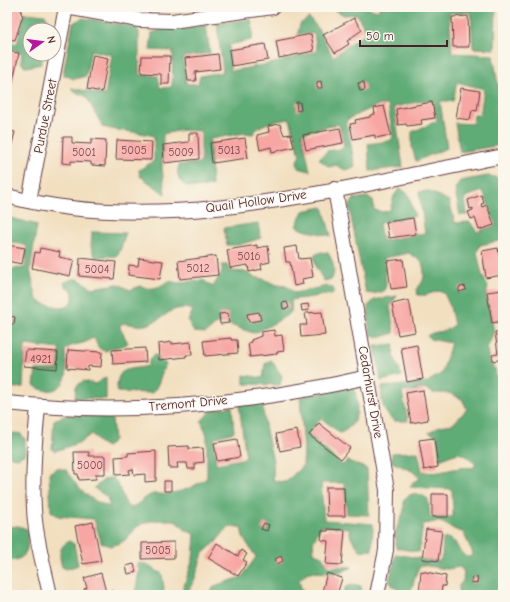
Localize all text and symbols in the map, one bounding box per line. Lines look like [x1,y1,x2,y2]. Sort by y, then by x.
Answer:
north arrow [22,22,62,62]
scale bar [360,22,447,48]
text: 50 m [366,29,394,43]
text: N [44,35,58,45]
street label: Purdue Street [30,76,60,155]
house number: 5005 [121,144,147,157]
house number: 5013 [218,144,240,157]
house number: 5001 [72,146,96,159]
house number: 5009 [168,146,194,159]
street label: Quail Hollow Drive [205,186,308,215]
house number: 5016 [238,250,261,263]
house number: 5012 [187,262,210,275]
house number: 5004 [85,263,109,276]
street label: Cedarhurst Drive [355,345,387,440]
house number: 4921 [30,353,52,366]
street label: Tremont Drive [148,392,229,414]
house number: 5000 [77,459,103,472]
house number: 5005 [145,544,171,557]

